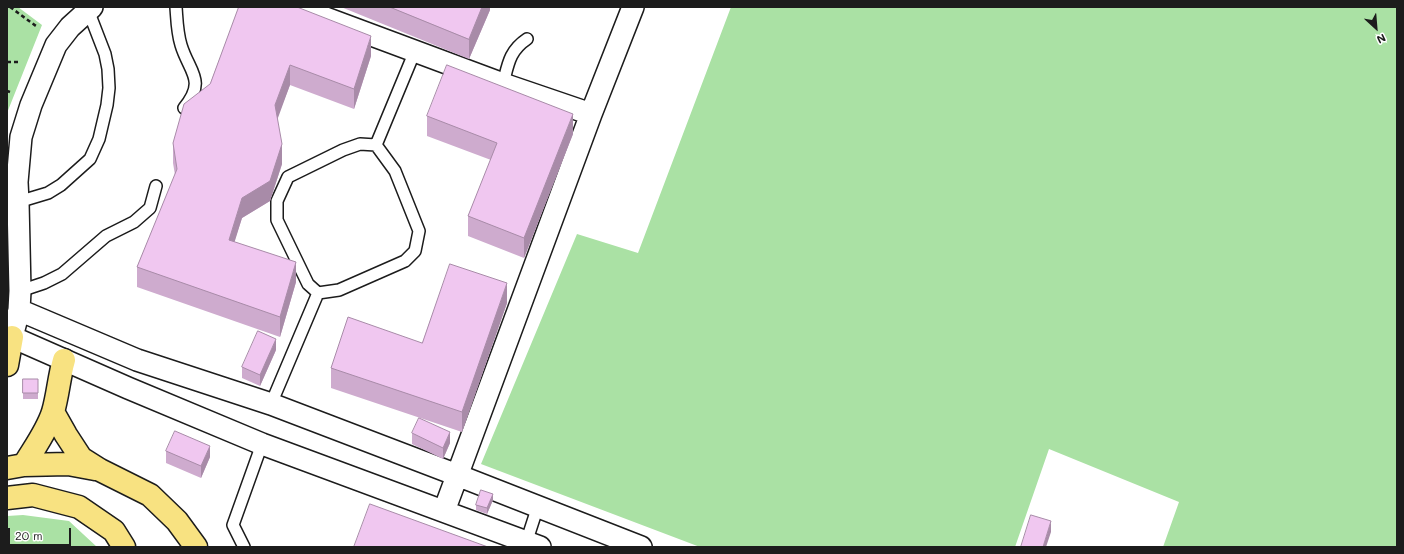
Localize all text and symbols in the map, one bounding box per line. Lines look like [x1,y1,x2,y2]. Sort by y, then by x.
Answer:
north arrow [1356,8,1396,48]
text: N [1374,31,1389,48]
scale bar [10,520,73,546]
text: 20 m [15,527,43,543]

